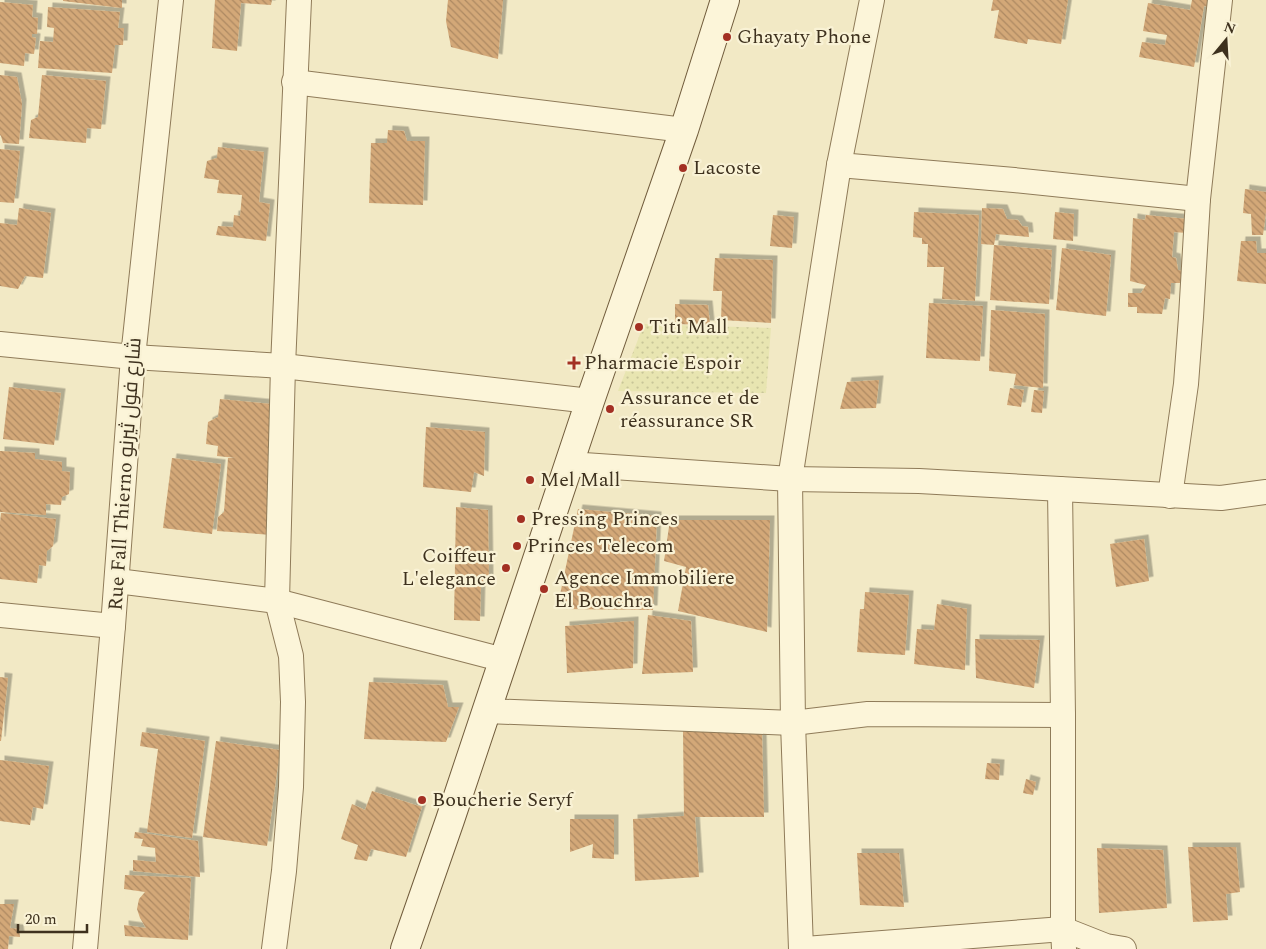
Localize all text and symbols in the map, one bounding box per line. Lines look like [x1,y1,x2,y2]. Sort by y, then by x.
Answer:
north arrow [1201,15,1251,65]
text: N [1221,16,1239,40]
place label: Ghayaty Phone [737,22,871,52]
marker: Ghayaty Phone [721,31,733,43]
place label: Lacoste [693,153,761,183]
marker: Lacoste [677,162,689,174]
place label: Titi Mall [649,312,728,342]
marker: Titi Mall [633,321,645,333]
street label: Rue Fall Thierno شارع فول ثيرنو [100,336,150,612]
place label: Pharmacie Espoir [584,348,742,378]
marker: Pharmacie Espoir [568,357,580,369]
place label: Assurance et de réassurance SR [620,383,760,436]
marker: Assurance et de réassurance SR [604,403,616,415]
place label: Mel Mall [540,465,620,495]
marker: Mel Mall [524,474,536,486]
place label: Pressing Princes [531,504,678,534]
marker: Pressing Princes [515,513,527,525]
place label: Princes Telecom [527,531,674,561]
marker: Princes Telecom [511,540,523,552]
place label: Coiffeur L'elegance [402,541,496,594]
marker: Coiffeur L'elegance [500,562,512,574]
place label: Agence Immobiliere El Bouchra [554,563,735,616]
marker: Agence Immobiliere El Bouchra [538,583,550,595]
place label: Boucherie Seryf [432,785,574,815]
marker: Boucherie Seryf [416,794,428,806]
scale bar [18,902,86,934]
text: 20 m [25,908,57,931]

